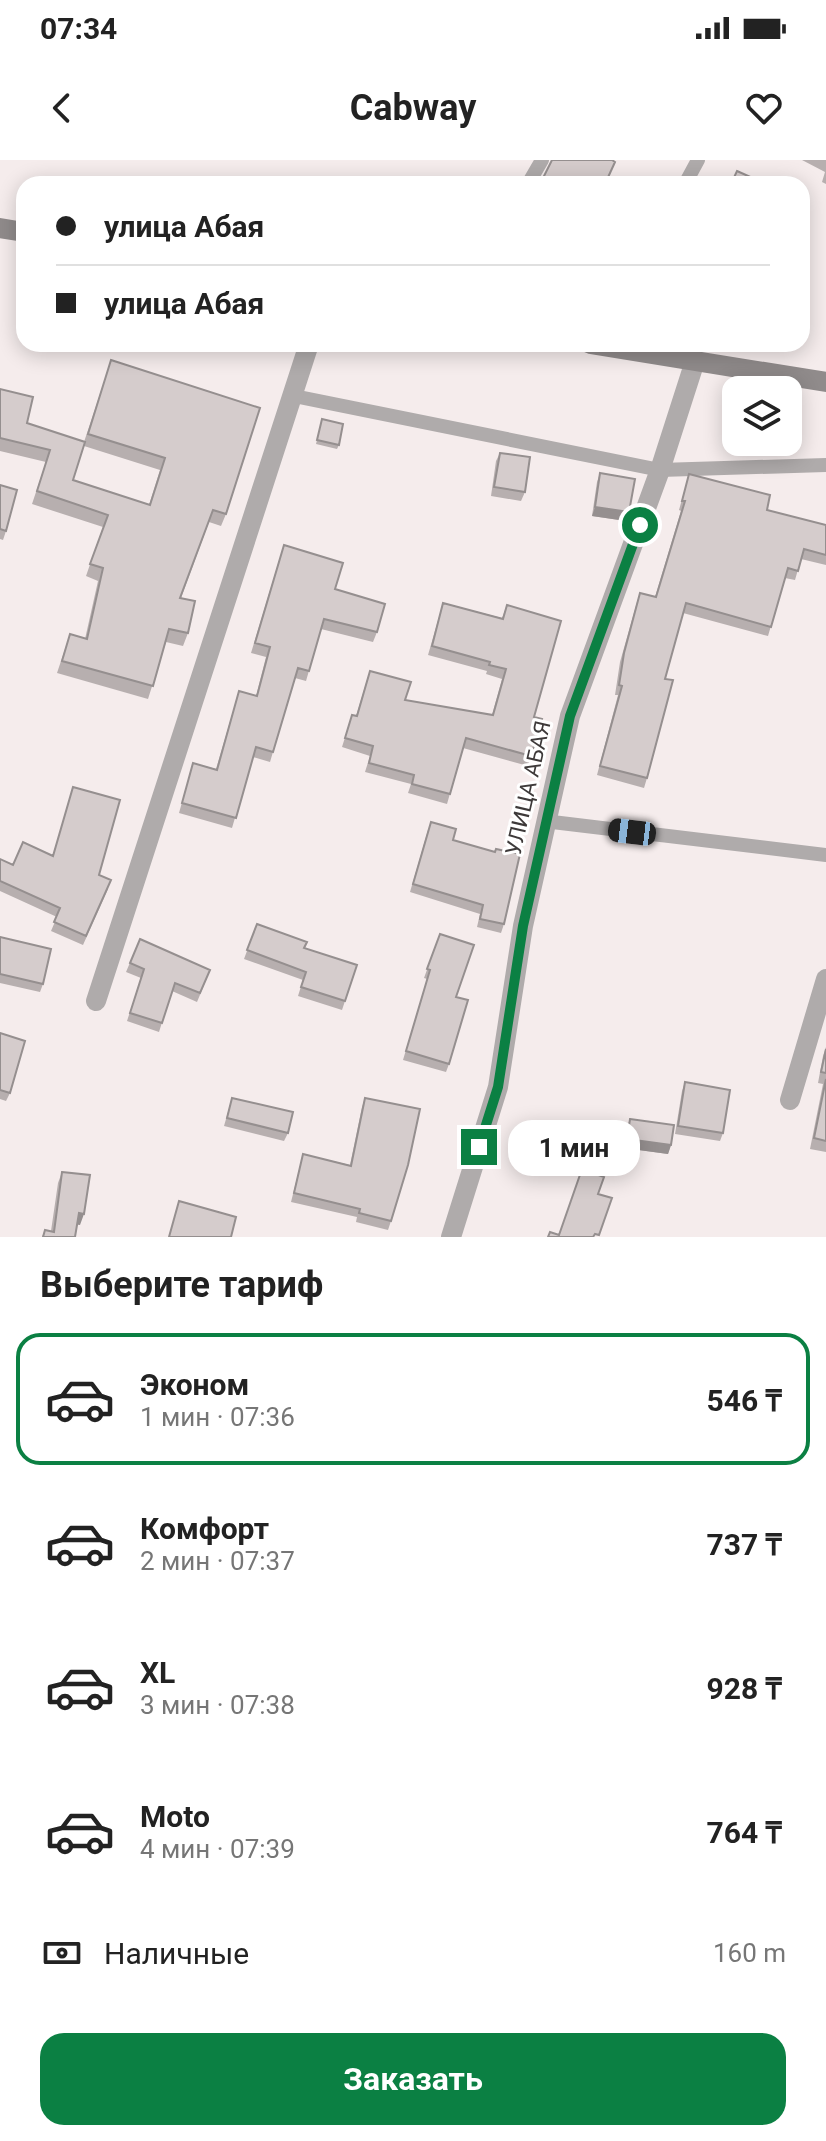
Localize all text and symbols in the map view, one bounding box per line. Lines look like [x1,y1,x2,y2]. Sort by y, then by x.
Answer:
text: 07:34 [40,11,117,46]
icon: back [40,86,84,130]
icon: heart [742,86,786,130]
text: Cabway [350,87,476,129]
text: улица Абая [104,209,264,244]
text: улица Абая [104,286,264,321]
map controls [722,376,802,456]
button: layers [722,376,802,456]
route start [622,507,658,543]
street label: УЛИЦА АБАЯ [500,718,556,858]
car [607,817,657,847]
callout: 1 мин [507,1119,639,1175]
route end [461,1129,497,1165]
text: 1 мин [539,1133,609,1163]
text: Выберите тариф [40,1264,323,1306]
icon: car [44,1363,116,1435]
text: Эконом [140,1367,249,1402]
text: 546 ₸ [707,1383,782,1418]
text: 1 мин · 07:36 [140,1402,295,1432]
icon: car [44,1507,116,1579]
text: Комфорт [140,1511,269,1546]
text: 737 ₸ [707,1527,782,1562]
text: 2 мин · 07:37 [140,1546,295,1576]
icon: car [44,1651,116,1723]
text: XL [140,1655,175,1690]
text: 928 ₸ [707,1671,782,1706]
text: 3 мин · 07:38 [140,1690,295,1720]
icon: car [44,1795,116,1867]
text: Moto [140,1799,210,1834]
text: 764 ₸ [707,1815,782,1850]
text: 4 мин · 07:39 [140,1834,295,1864]
icon: cash [40,1931,84,1975]
text: Наличные [104,1936,249,1971]
text: 160 m [713,1938,786,1968]
button: Заказать [40,2033,786,2125]

